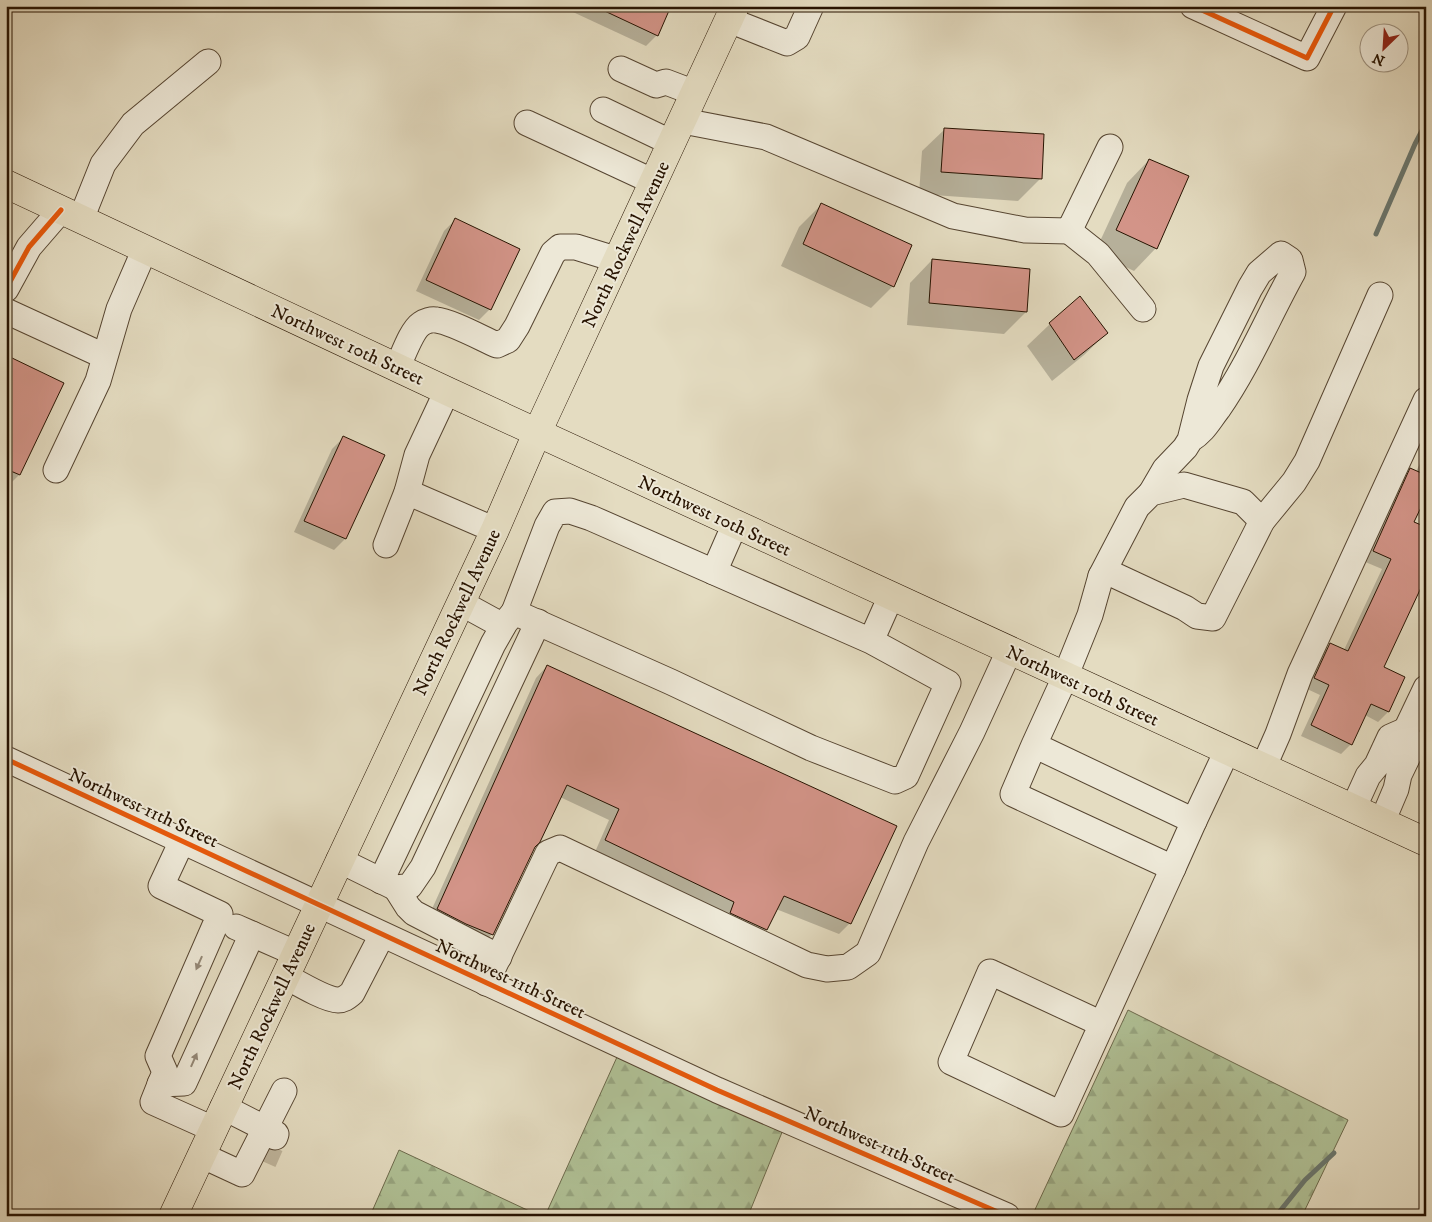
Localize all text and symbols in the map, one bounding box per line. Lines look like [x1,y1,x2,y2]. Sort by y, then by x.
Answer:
north arrow [1360,22,1410,72]
text: N [1369,48,1388,69]
street label: North Rockwell Avenue [578,158,675,332]
street label: Northwest 10th Street [267,300,427,391]
street label: Northwest 10th Street [634,471,794,562]
street label: North Rockwell Avenue [409,526,506,700]
street label: Northwest 10th Street [1002,641,1162,732]
street label: Northwest 11th Street [65,764,222,853]
street label: North Rockwell Avenue [224,920,321,1094]
street label: Northwest 11th Street [432,935,589,1024]
one-way arrow [194,956,202,970]
one-way arrow [191,1053,199,1067]
street label: Northwest 11th Street [800,1102,958,1189]

